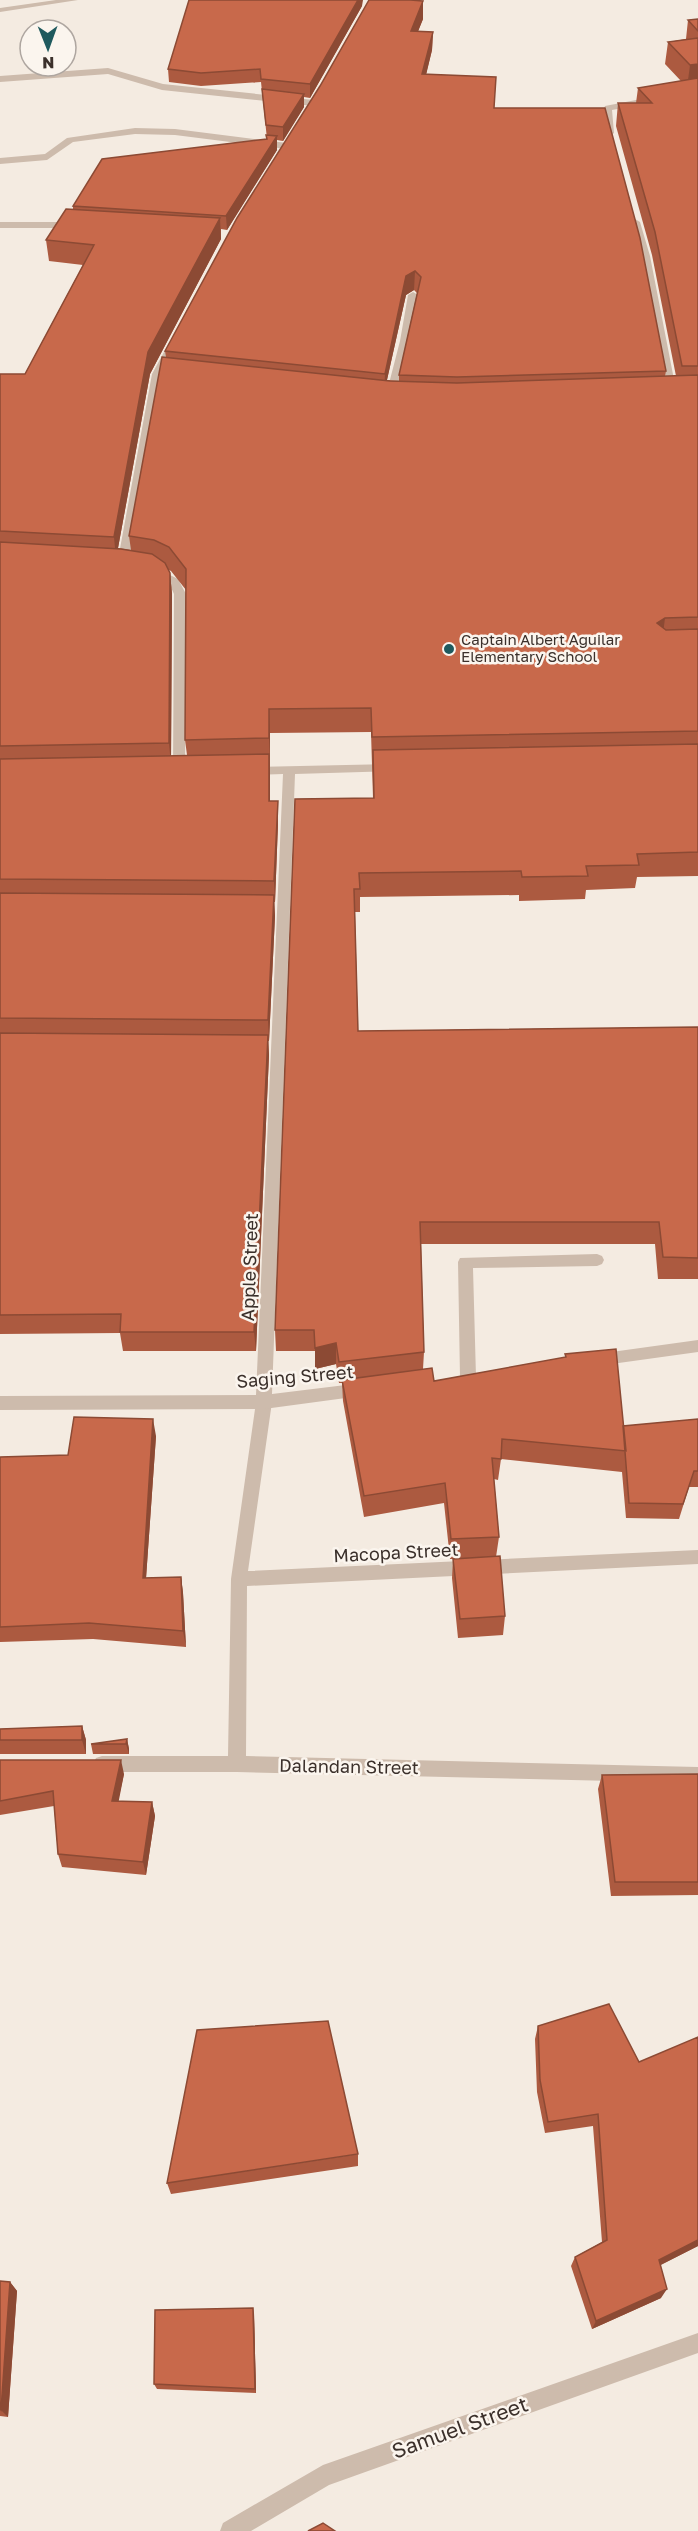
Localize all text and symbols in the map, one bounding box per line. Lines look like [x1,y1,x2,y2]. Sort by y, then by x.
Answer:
north arrow [18,18,78,78]
text: N [42,53,55,73]
place label: Captain Albert Aguilar Elementary School [461,630,620,665]
marker: Captain Albert Aguilar Elementary School [442,642,456,656]
street label: Apple Street [236,1213,262,1321]
street label: Saging Street [235,1360,354,1392]
street label: Macopa Street [333,1538,459,1566]
street label: Dalandan Street [279,1754,419,1778]
street label: Samuel Street [388,2390,531,2464]

